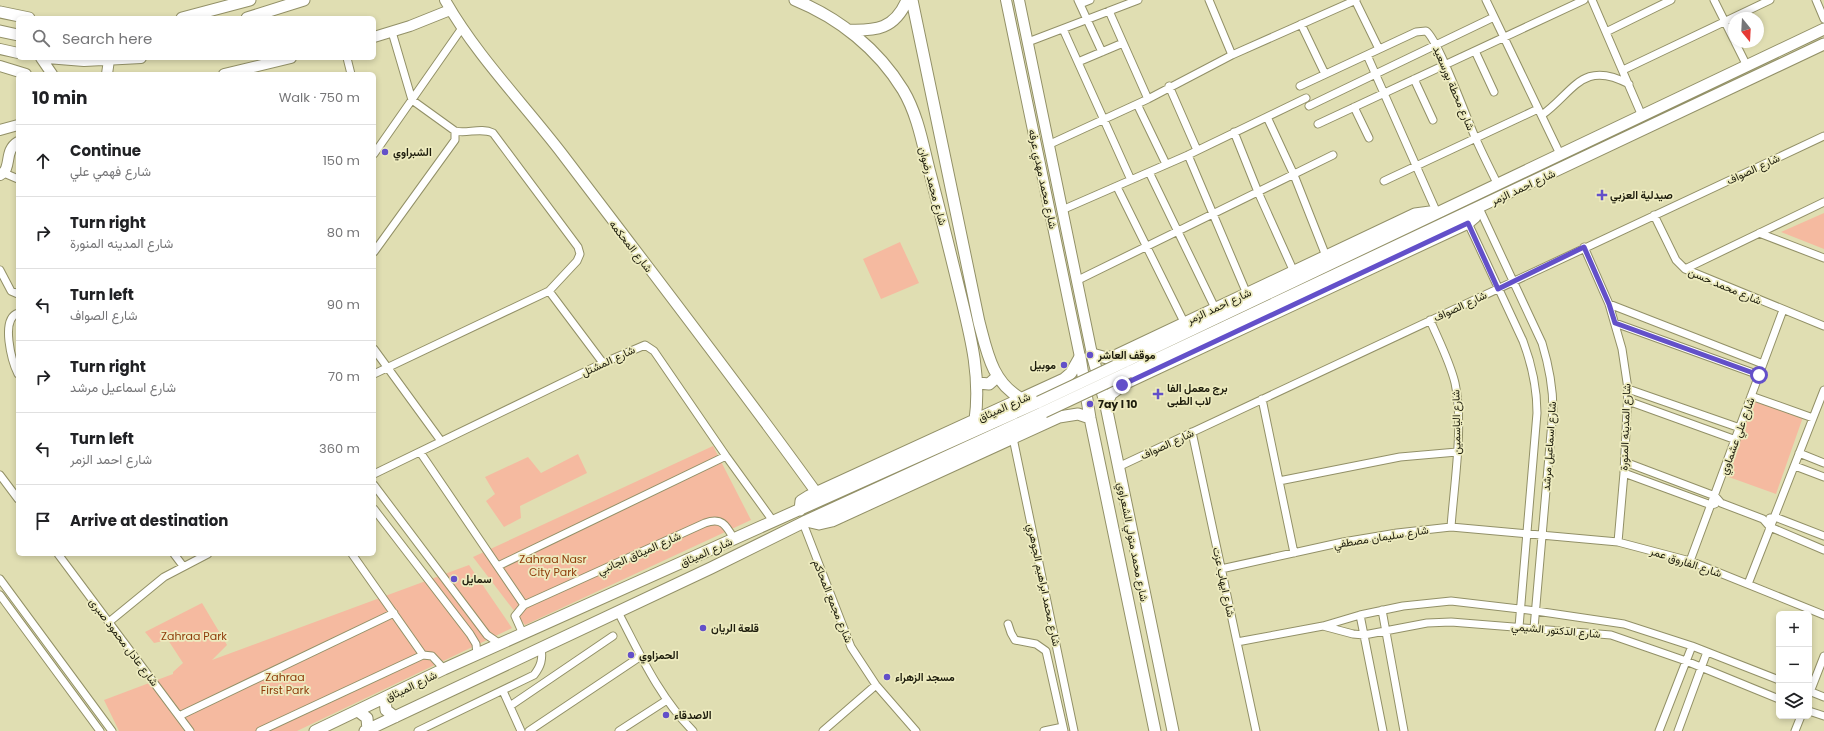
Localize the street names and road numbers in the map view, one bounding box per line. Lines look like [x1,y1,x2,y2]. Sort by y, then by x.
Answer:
street label: شارع محطة بورسعيد [1429,43,1479,133]
street label: شارع محمد مهدي عرفه [1023,128,1061,231]
street label: شارع محمد رضوان [915,145,951,227]
street label: شارع الصواف [1724,150,1783,188]
street label: شارع احمد الزمر [1487,165,1558,209]
street label: شارع المحكمه [606,217,657,276]
street label: شارع محمد حسن [1686,263,1764,309]
street label: شارع احمد الزمر [1183,284,1254,328]
street label: شارع الصواف [1431,287,1490,325]
street label: شارع المشتل [578,341,638,380]
street label: شارع المدينه المنورة [1615,383,1635,471]
street label: شارع الميثاق [975,388,1033,426]
street label: شارع الياسمين [1447,389,1465,455]
street label: شارع علي عشماوي [1716,395,1760,478]
street label: شارع اسماعيل مرشد [1538,400,1560,491]
street label: شارع الصواف [1138,425,1197,463]
street label: شارع محمد متولي الشعراوي [1112,481,1153,604]
street label: شارع محمد ابراهيم الجوهري [1021,522,1065,648]
street label: شارع سليمان مصطفي [1332,522,1430,554]
street label: شارع الميثاق الجانبي [595,527,684,580]
street label: شارع الميثاق [677,533,735,571]
street label: شارع الفاروق عمر [1647,543,1724,581]
street label: شارع ايهاب عزت [1209,545,1239,619]
street label: شارع مجمع المحاكم [809,557,857,645]
street label: شارع عادل محمود صبرى [86,595,163,690]
street label: شارع الدكتور الشيمي [1511,618,1602,644]
street label: شارع الميثاق [382,666,440,705]

